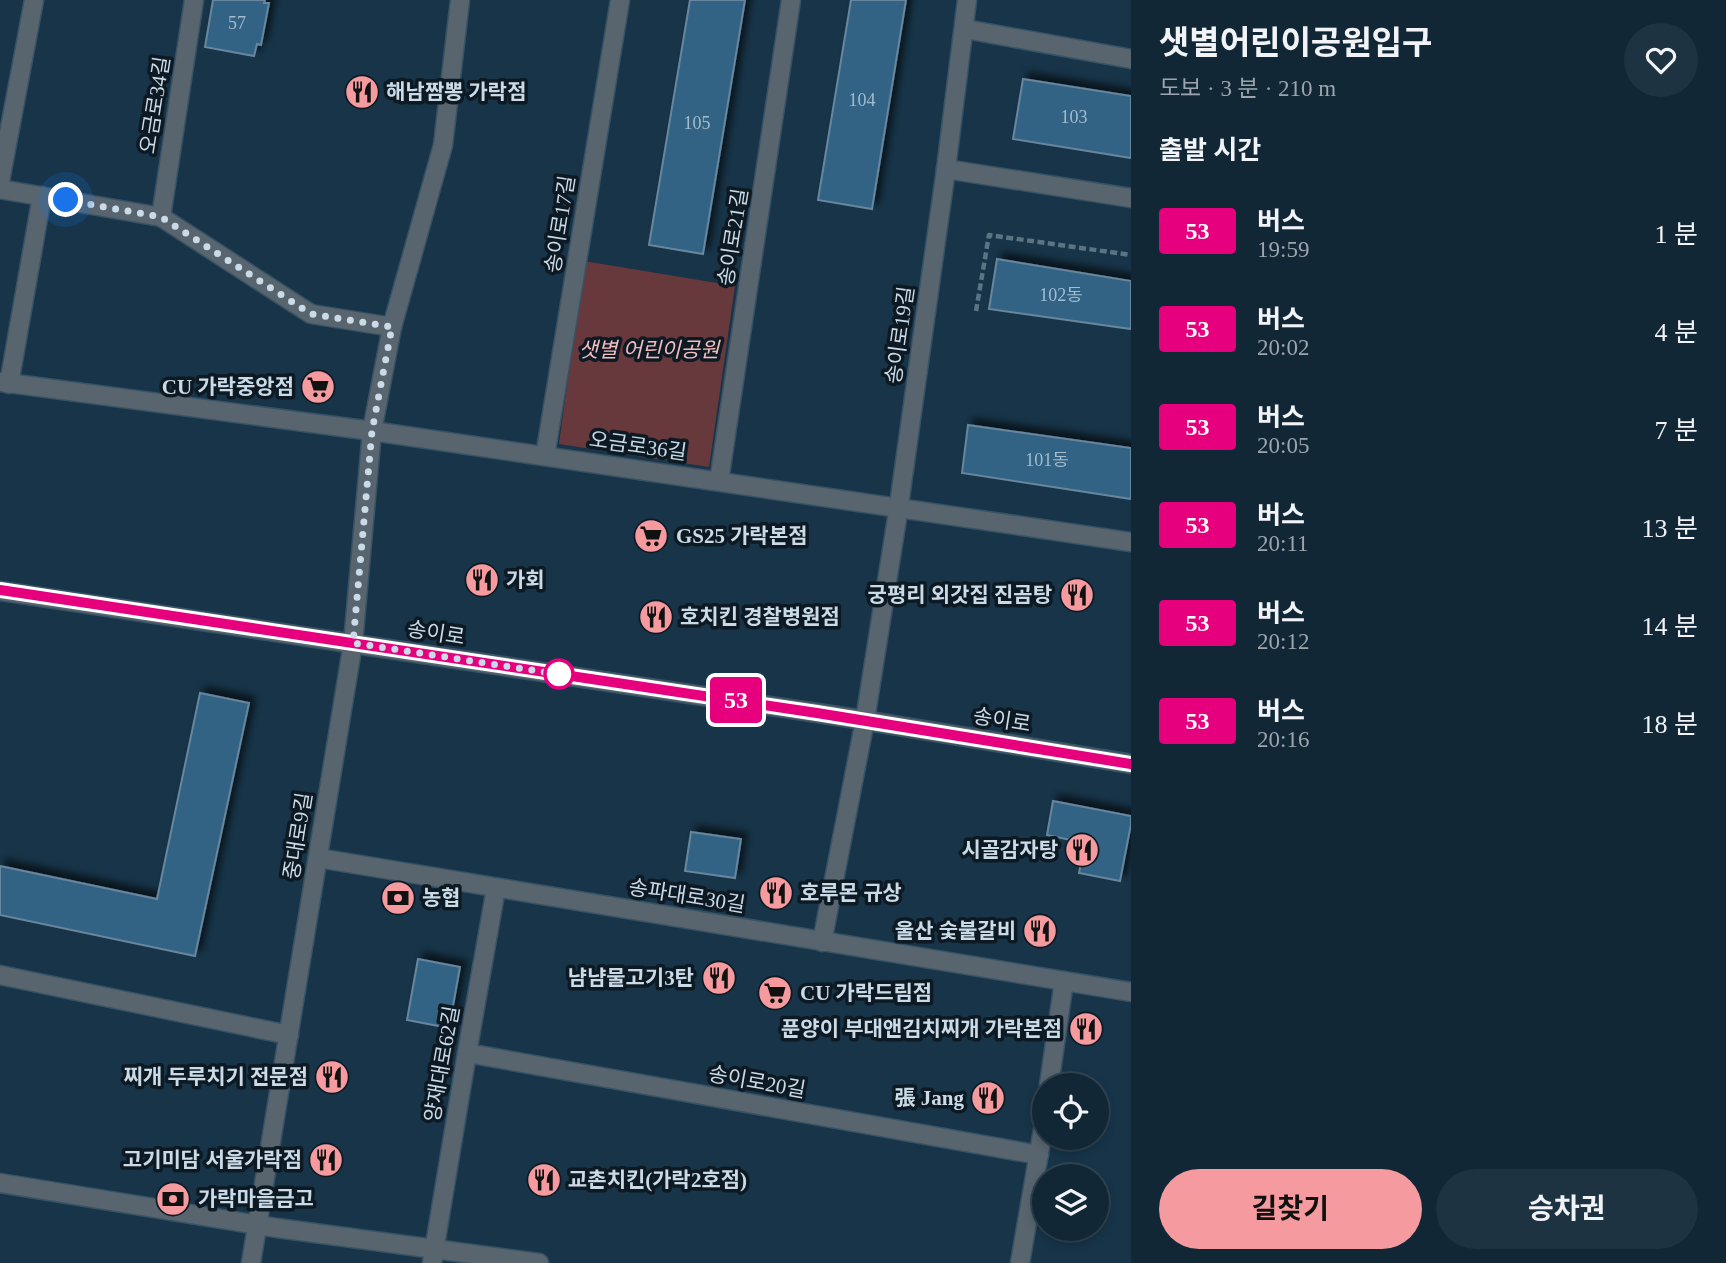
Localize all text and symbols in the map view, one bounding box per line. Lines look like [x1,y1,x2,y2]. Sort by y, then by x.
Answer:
house number: 57 [228,13,246,33]
button: heart [1624,23,1698,97]
text: 샛별어린이공원입구 [1159,25,1432,61]
street label: 오금로34길 [135,55,175,155]
restaurant icon: 해남짬뽕 가락점 [343,73,381,111]
text: 도보 · 3 분 · 210 m [1159,76,1336,101]
place label: 해남짬뽕 가락점 [386,80,527,104]
house number: 104 [849,90,876,110]
house number: 103 [1061,107,1088,127]
house number: 105 [684,113,711,133]
text: 출발 시간 [1159,136,1261,165]
street label: 송이로17길 [540,174,580,274]
your location [48,182,83,217]
street label: 송이로21길 [713,187,753,287]
text: 버스 [1257,207,1305,236]
text: 53 [1186,218,1210,244]
text: 1 분 [1655,220,1698,249]
text: 19:59 [1257,237,1309,262]
street label: 송이로19길 [881,285,919,385]
house number: 102동 [1039,285,1083,305]
text: 버스 [1257,305,1305,334]
text: 53 [1186,316,1210,342]
text: 4 분 [1655,318,1698,347]
text: 20:02 [1257,335,1309,360]
park label: 샛별 어린이공원 [579,338,721,362]
supermarket icon: CU 가락중앙점 [299,368,337,406]
place label: CU 가락중앙점 [162,375,294,399]
text: 버스 [1257,403,1305,432]
text: 53 [1186,414,1210,440]
text: 7 분 [1655,416,1698,445]
street label: 오금로36길 [588,427,688,465]
text: 20:05 [1257,433,1309,458]
house number: 101동 [1025,450,1069,470]
text: 버스 [1257,501,1305,530]
text: 53 [1186,512,1210,538]
text: 13 분 [1642,514,1698,543]
supermarket icon: GS25 가락본점 [632,517,670,555]
place label: GS25 가락본점 [676,524,808,548]
text: 20:11 [1257,531,1309,556]
restaurant icon: 가회 [463,561,501,599]
place label: 가회 [506,568,545,592]
restaurant icon: 궁평리 외갓집 진곰탕 [1058,576,1096,614]
place label: 궁평리 외갓집 진곰탕 [868,583,1052,607]
restaurant icon: 호치킨 경찰병원점 [637,598,675,636]
text: 버스 [1257,599,1305,628]
place label: 호치킨 경찰병원점 [680,605,840,629]
text: 53 [1186,610,1210,636]
text: 14 분 [1642,612,1698,641]
street label: 송이로 [405,617,467,649]
text: 20:12 [1257,629,1309,654]
unlabelled marker [544,659,574,689]
line badge: 53 [704,677,768,723]
text: 53 [724,687,748,713]
text: 버스 [1257,697,1305,726]
street label: 송이로 [971,704,1033,736]
text: 53 [1186,708,1210,734]
text: 18 분 [1642,710,1698,739]
text: 20:16 [1257,727,1309,752]
street label: 중대로9길 [279,791,317,881]
restaurant icon: 시골감자탕 [1063,831,1101,869]
place label: 시골감자탕 [961,838,1058,862]
restaurant icon: 호루몬 규상 [757,874,795,912]
street label: 송파대로30길 [627,875,747,917]
bank icon: 농협 [379,879,417,917]
place label: 호루몬 규상 [800,881,902,905]
place label: 농협 [422,886,461,910]
restaurant icon: 울산 숯불갈비 [1021,912,1059,950]
place label: 울산 숯불갈비 [895,919,1016,943]
restaurant icon: 냠냠물고기3탄 [700,959,738,997]
place label: 냠냠물고기3탄 [568,966,694,990]
supermarket icon: CU 가락드림점 [756,974,794,1012]
place label: CU 가락드림점 [800,981,932,1005]
street label: 양재대로62길 [420,1004,464,1124]
restaurant icon: 푼양이 부대앤김치찌개 가락본점 [1067,1010,1105,1048]
place label: 푼양이 부대앤김치찌개 가락본점 [781,1017,1062,1041]
restaurant icon: 찌개 두루치기 전문점 [313,1058,351,1096]
street label: 송이로20길 [707,1062,807,1102]
place label: 찌개 두루치기 전문점 [124,1065,308,1089]
map controls [1032,1073,1109,1241]
button: locate [1032,1073,1109,1150]
restaurant icon: 張 Jang [969,1079,1007,1117]
place label: 張 Jang [895,1086,964,1110]
restaurant icon: 고기미담 서울가락점 [307,1141,345,1179]
place label: 고기미담 서울가락점 [123,1148,302,1172]
restaurant icon: 교촌치킨(가락2호점) [525,1161,563,1199]
button: layers [1032,1164,1109,1241]
place label: 교촌치킨(가락2호점) [568,1168,747,1192]
button: 길찾기 [1159,1169,1422,1249]
button: 승차권 [1436,1169,1698,1249]
bank icon: 가락마을금고 [154,1180,192,1218]
place label: 가락마을금고 [198,1187,314,1211]

